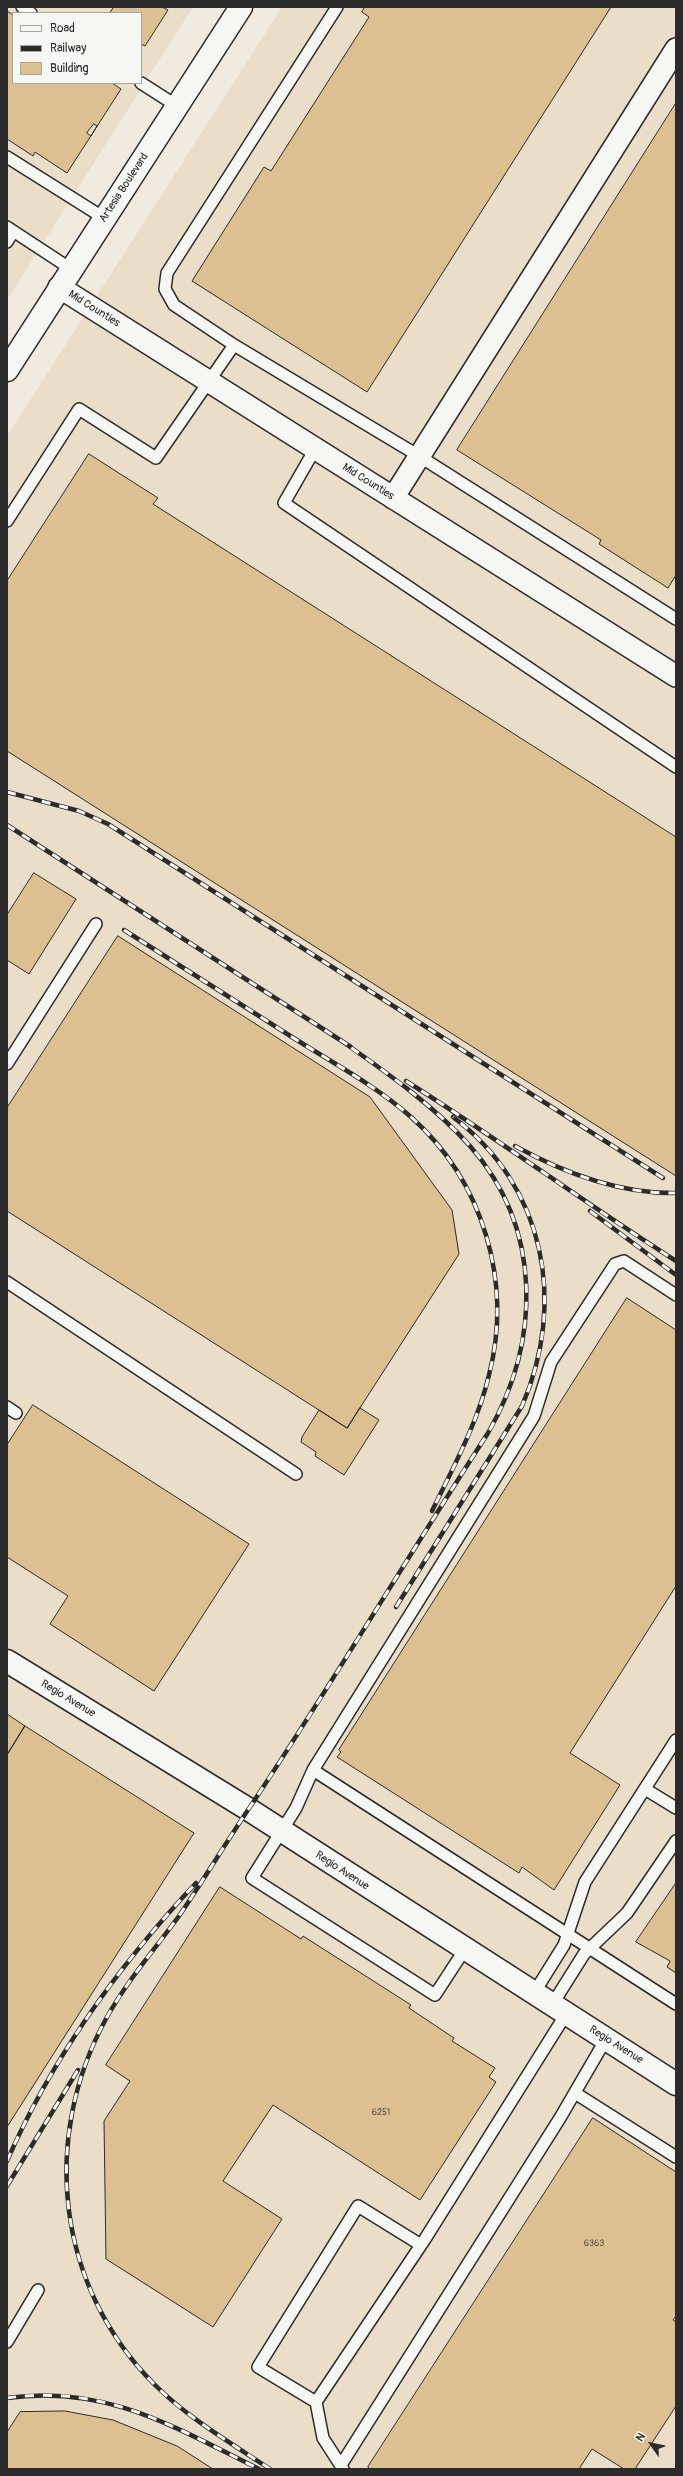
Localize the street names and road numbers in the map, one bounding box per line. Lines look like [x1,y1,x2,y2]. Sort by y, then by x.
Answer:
street label: Artesia Boulevard [97,151,151,225]
street label: Mid Counties [66,288,122,330]
street label: Mid Counties [340,461,396,503]
street label: Regio Avenue [38,1678,98,1720]
street label: Regio Avenue [313,1849,371,1893]
street label: Regio Avenue [586,2023,646,2067]

